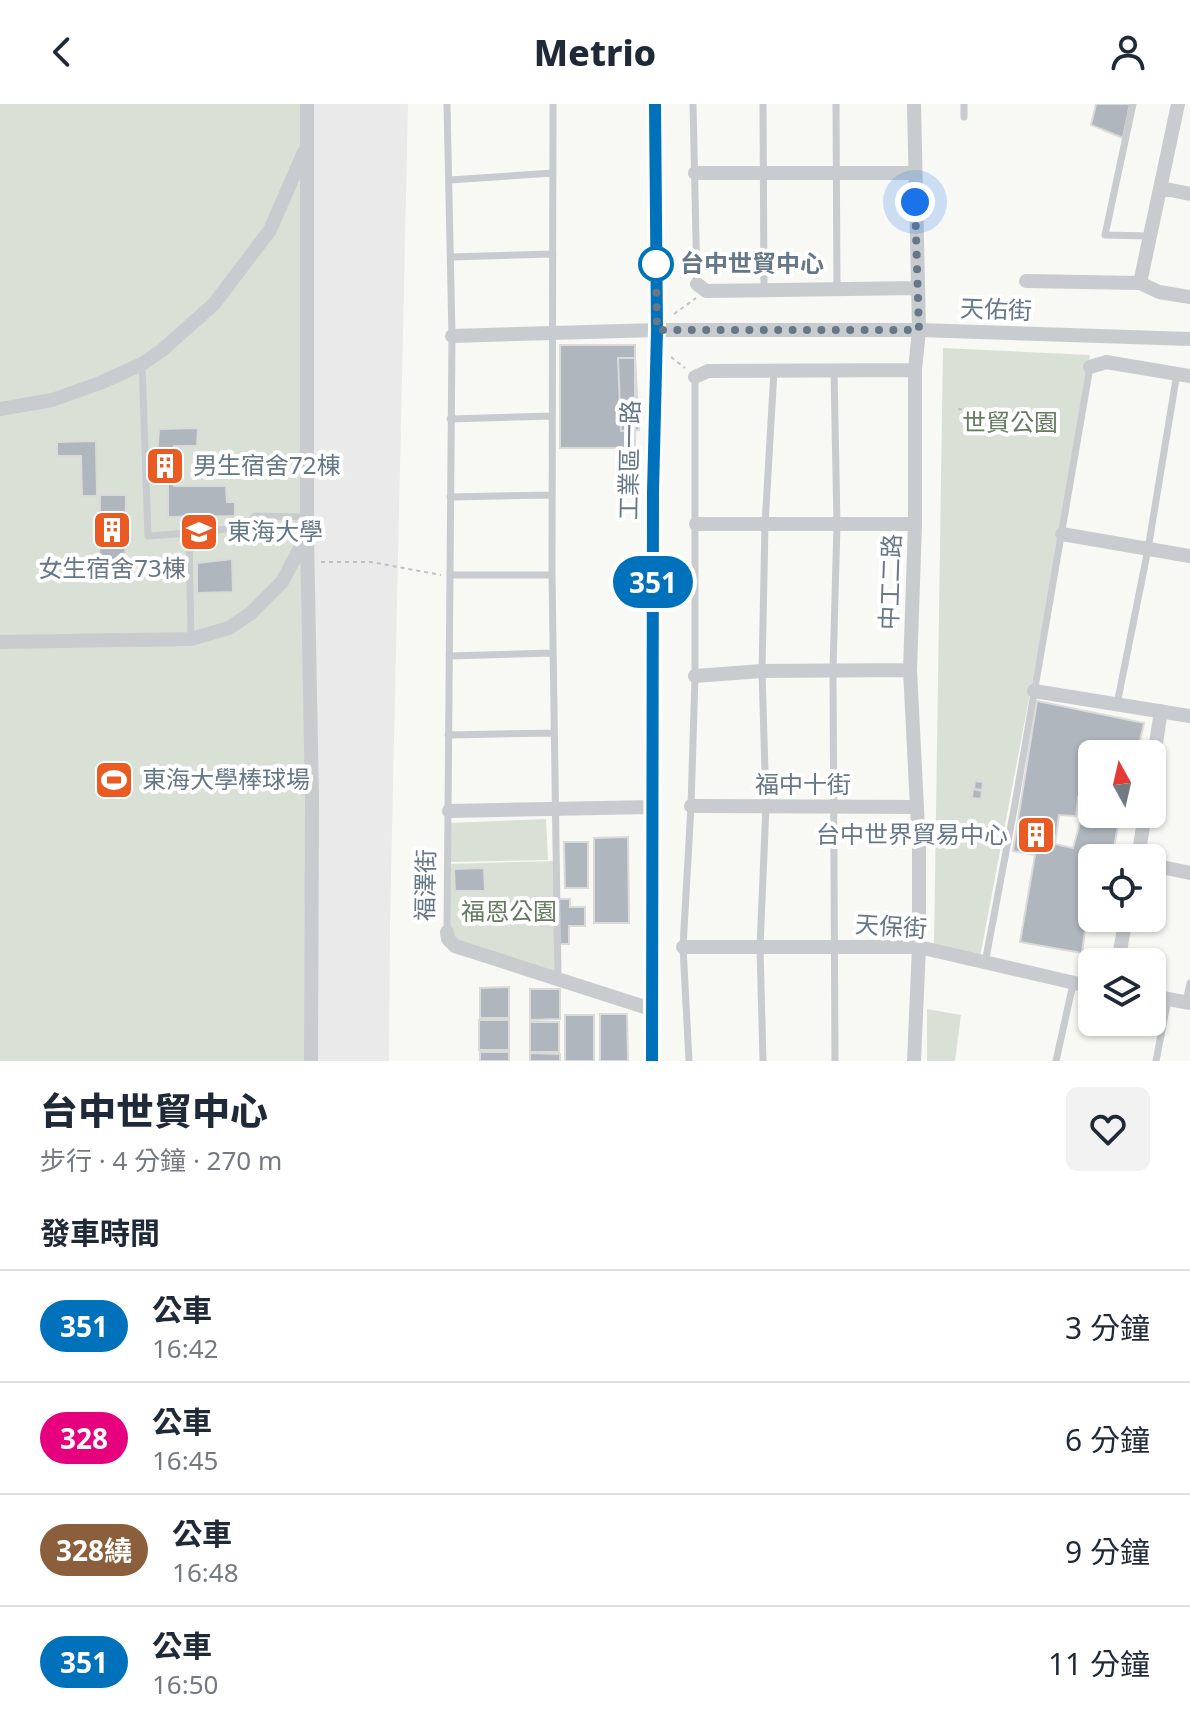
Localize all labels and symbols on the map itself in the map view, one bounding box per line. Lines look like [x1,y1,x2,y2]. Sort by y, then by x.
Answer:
your location [895,182,935,222]
place label: 台中世貿中心 [680,246,824,279]
marker: 台中世貿中心 [639,247,673,281]
street label: 天佑街 [959,291,1033,326]
street label: 工業區一路 [611,400,646,520]
park label: 世貿公園 [962,405,1058,438]
building icon: 男生宿舍72棟 [144,445,186,487]
place label: 男生宿舍72棟 [193,448,340,481]
building icon: 女生宿舍73棟 [91,509,133,551]
school or university icon: 東海大學 [178,511,220,553]
place label: 東海大學 [227,514,323,547]
street label: 中工二路 [871,533,908,630]
place label: 女生宿舍73棟 [38,551,186,584]
line badge: 351 [607,556,699,608]
north arrow [1078,740,1166,828]
sports icon: 東海大學棒球場 [93,759,135,801]
place label: 東海大學棒球場 [142,762,310,795]
street label: 福中十街 [755,767,851,800]
building icon: 台中世界貿易中心 [1015,814,1057,856]
place label: 台中世界貿易中心 [816,817,1008,850]
street label: 福澤街 [407,849,442,921]
park label: 福恩公園 [461,894,557,927]
street label: 天保街 [854,907,928,944]

